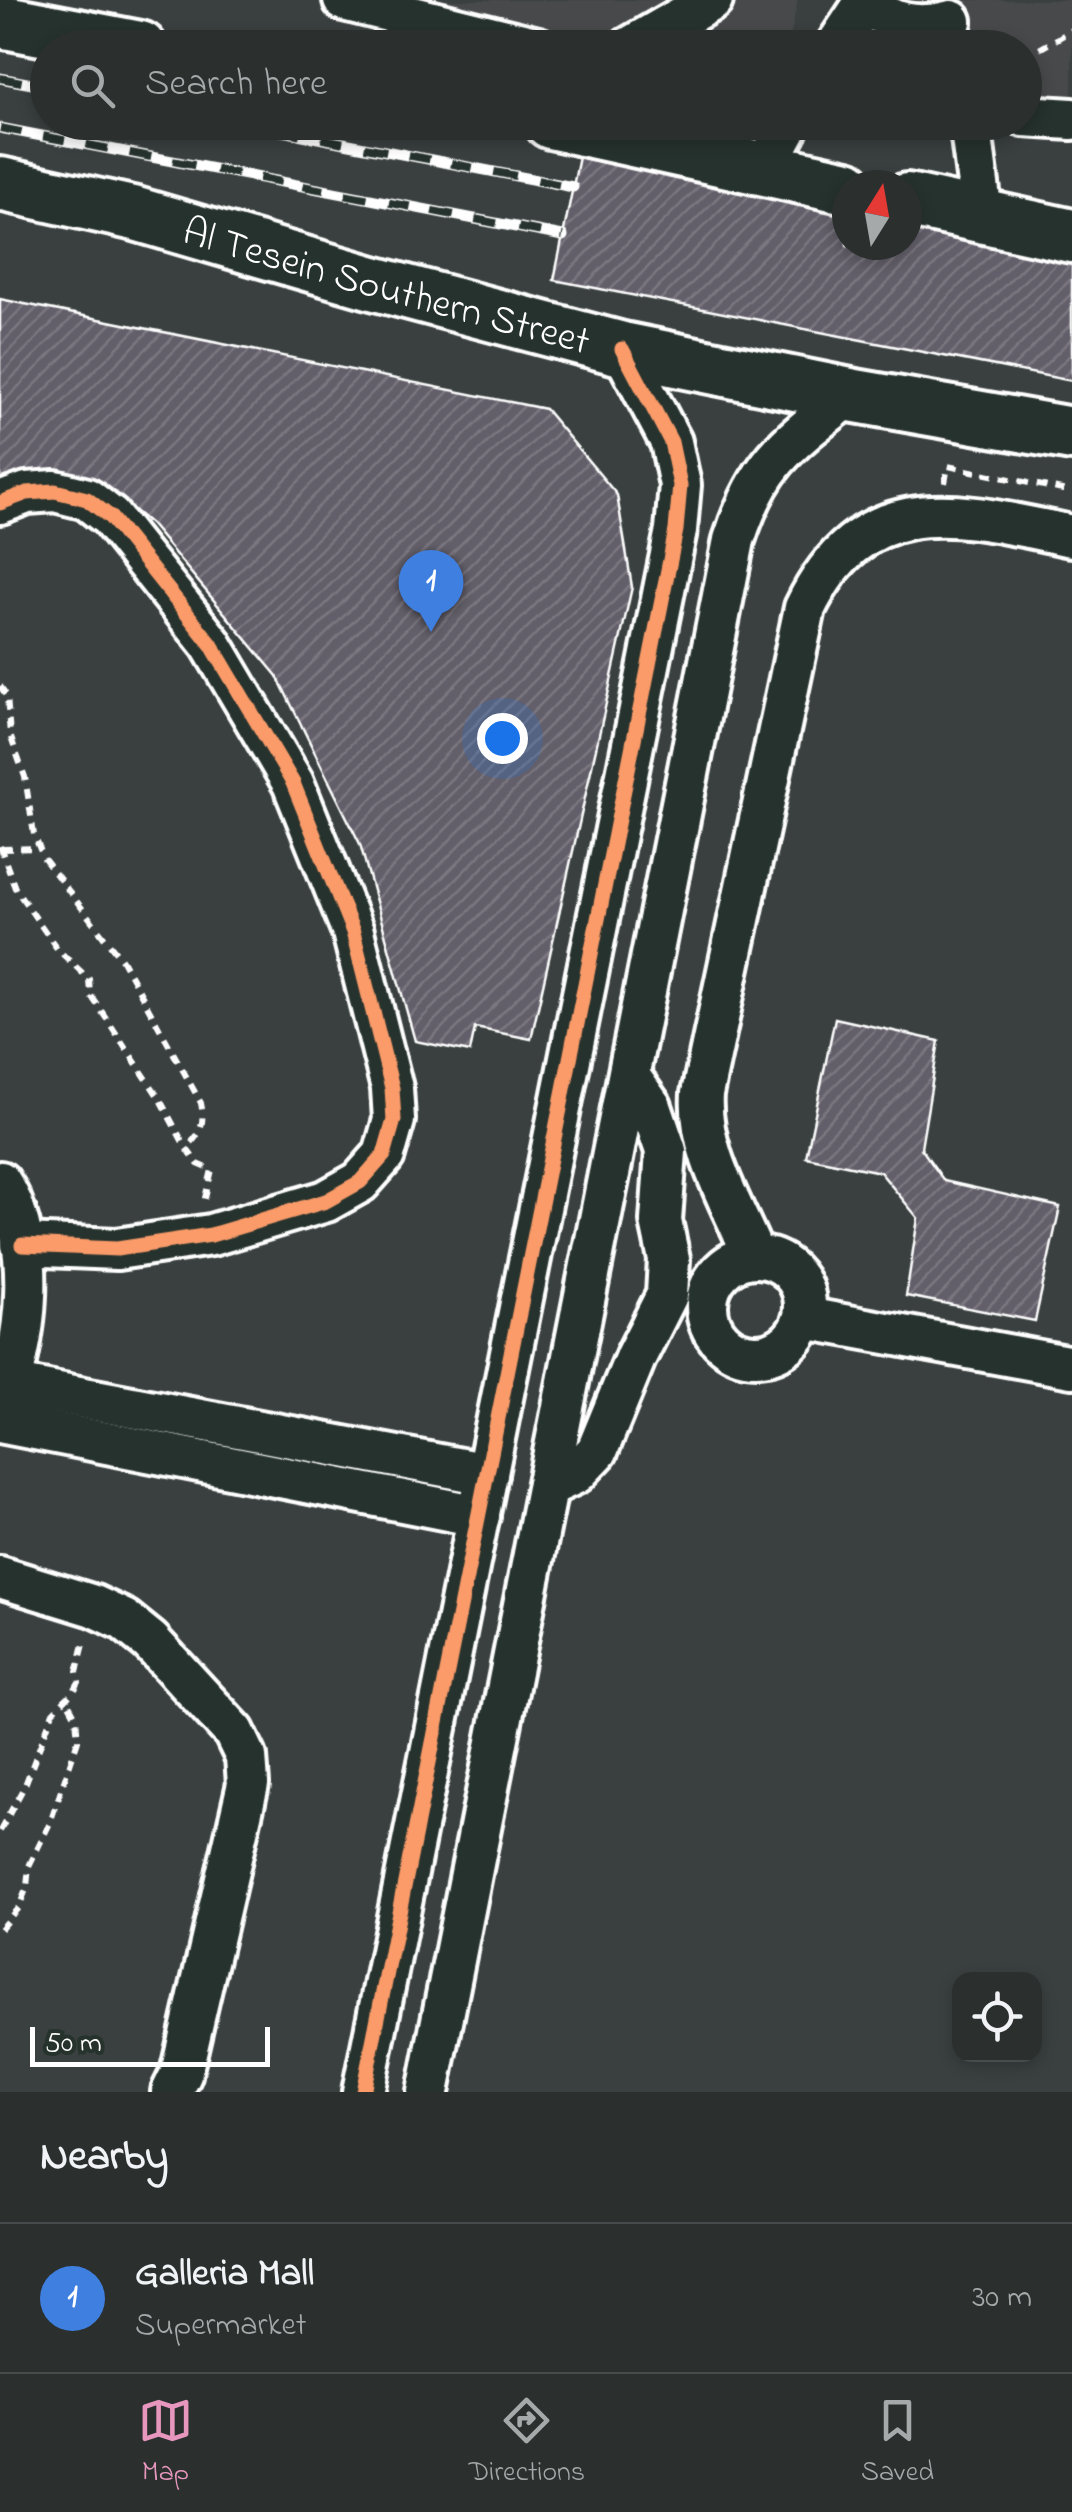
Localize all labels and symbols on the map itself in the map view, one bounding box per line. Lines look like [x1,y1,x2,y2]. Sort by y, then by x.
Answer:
north arrow [832,170,922,260]
street label: Al Tesein Southern Street [175,204,596,373]
pin: 1 [398,550,464,632]
your location [477,713,528,764]
scale bar [30,2022,270,2066]

